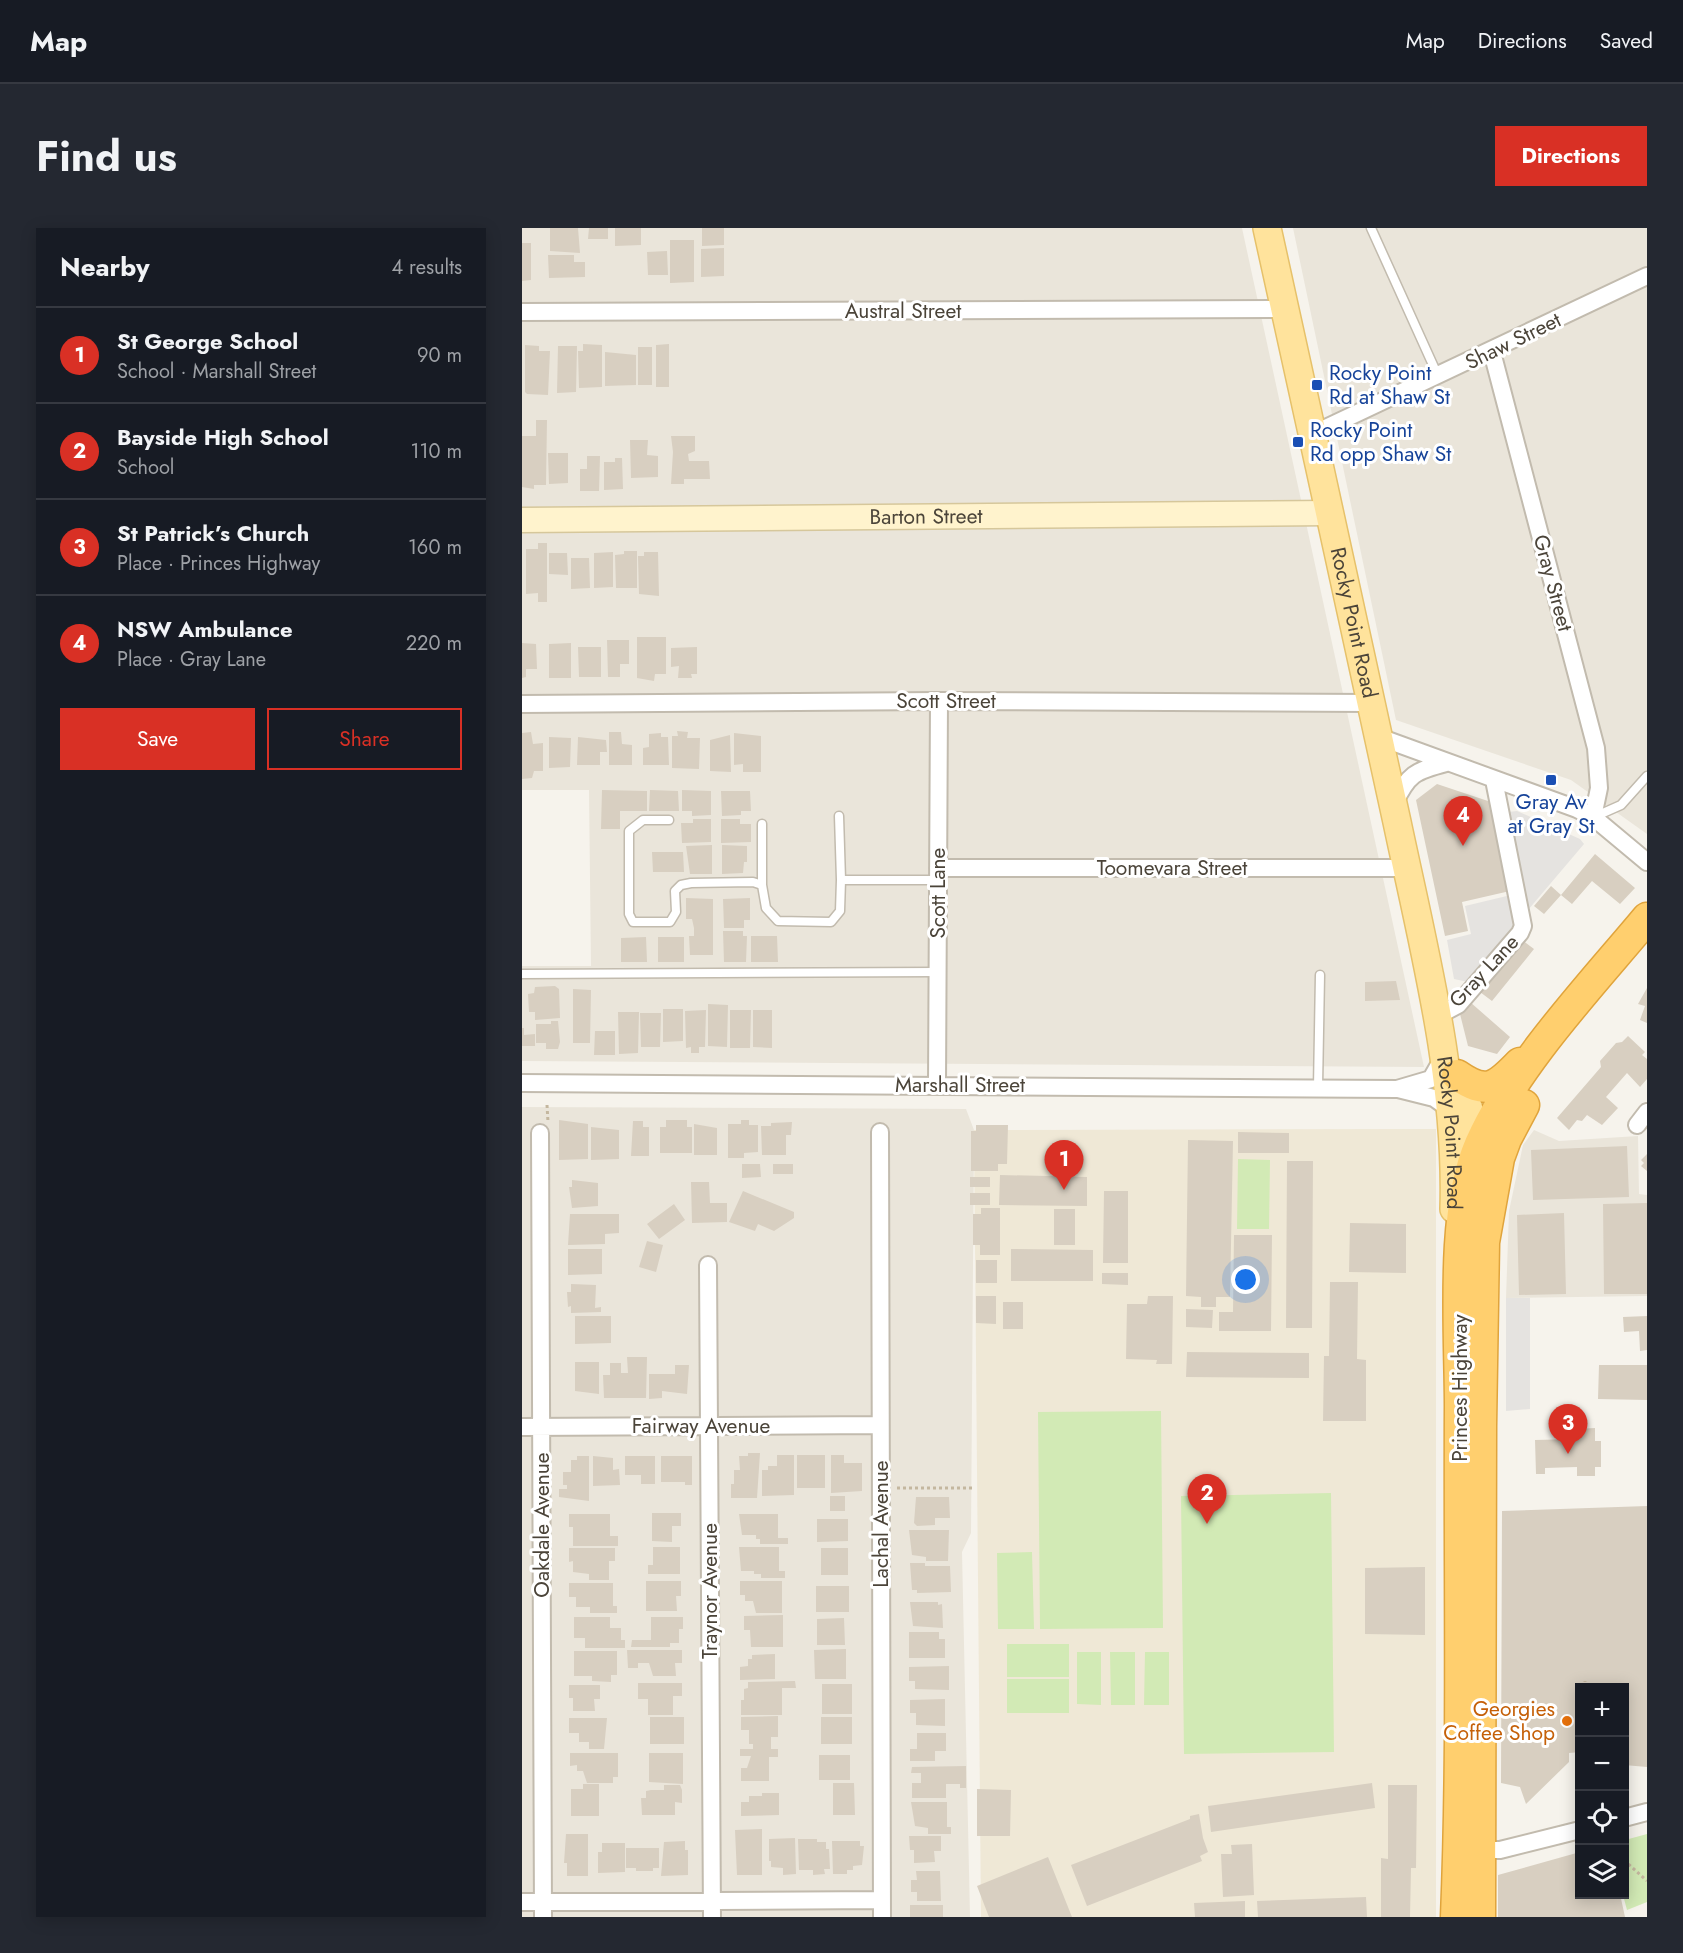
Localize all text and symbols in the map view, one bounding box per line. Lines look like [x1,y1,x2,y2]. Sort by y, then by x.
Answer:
text: Map [30,21,87,62]
text: Map [1406,26,1445,56]
text: Directions [1478,26,1567,56]
text: Saved [1600,26,1653,56]
text: Find us [36,126,177,187]
button: Directions [1495,126,1647,186]
text: Nearby [60,248,149,286]
text: 4 results [391,253,462,282]
street label: Austral Street [845,296,961,326]
street label: Shaw Street [1460,305,1566,377]
text: St George School [117,325,298,357]
text: 1 [74,341,85,370]
text: 90 m [417,341,462,370]
text: School · Marshall Street [117,357,316,386]
place label: Rocky Point Rd at Shaw St [1329,358,1450,412]
marker: Rocky Point Rd at Shaw St [1310,378,1324,392]
place label: Rocky Point Rd opp Shaw St [1310,415,1451,469]
text: Bayside High School [117,421,329,453]
marker: Rocky Point Rd opp Shaw St [1291,435,1305,449]
text: 2 [73,437,86,466]
text: 110 m [410,437,462,466]
text: School [117,453,174,482]
street label: Barton Street [869,501,983,532]
text: St Patrick’s Church [117,517,309,549]
street label: Gray Street [1526,531,1580,635]
text: 3 [73,533,86,562]
text: 160 m [408,533,462,562]
street label: Rocky Point Road [1323,544,1385,701]
text: Place · Princes Highway [117,549,320,578]
text: NSW Ambulance [117,613,293,645]
text: 4 [73,629,86,658]
text: 220 m [406,629,462,658]
text: Place · Gray Lane [117,645,266,674]
street label: Scott Street [896,686,996,716]
button: Save [60,708,255,770]
button: Share [267,708,462,770]
marker: Gray Av at Gray St [1544,773,1558,787]
place label: Gray Av at Gray St [1507,787,1595,841]
pin: 4 [1444,796,1482,846]
street label: Scott Lane [923,847,953,938]
street label: Toomevara Street [1097,853,1247,883]
street label: Gray Lane [1442,928,1526,1014]
street label: Rocky Point Road [1429,1054,1469,1210]
street label: Marshall Street [895,1070,1025,1100]
pin: 1 [1044,1140,1084,1190]
your location [1231,1265,1260,1294]
street label: Princes Highway [1445,1314,1475,1462]
pin: 3 [1548,1404,1588,1454]
street label: Fairway Avenue [632,1411,770,1441]
street label: Oakdale Avenue [527,1452,557,1598]
street label: Lachal Avenue [866,1460,896,1588]
pin: 2 [1188,1474,1226,1524]
street label: Traynor Avenue [695,1523,725,1659]
map controls [1575,1683,1629,1899]
button: + [1575,1683,1629,1737]
place label: Georgies Coffee Shop [1443,1694,1555,1748]
marker: Georgies Coffee Shop [1560,1714,1574,1728]
button: − [1575,1737,1629,1791]
button: locate [1575,1791,1629,1845]
button: layers [1575,1845,1629,1899]

